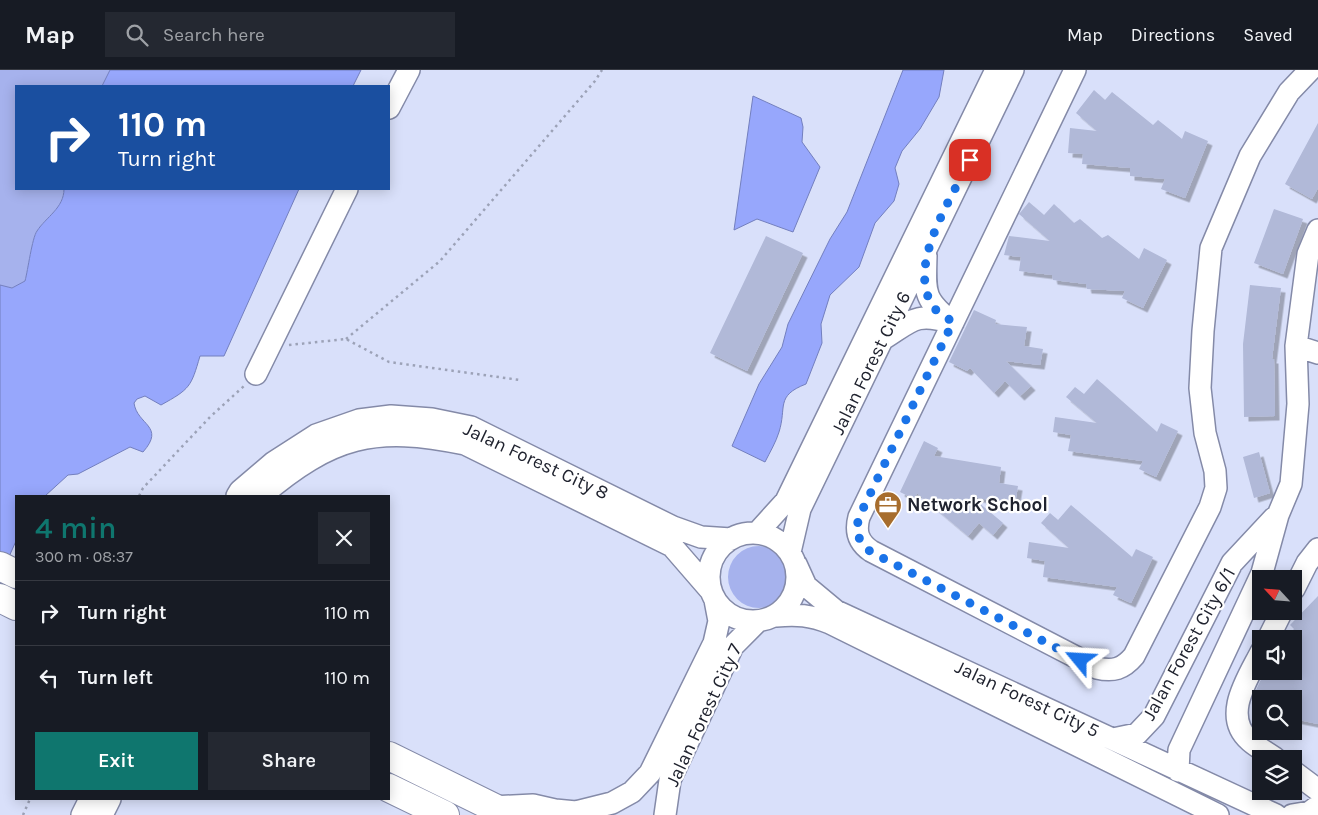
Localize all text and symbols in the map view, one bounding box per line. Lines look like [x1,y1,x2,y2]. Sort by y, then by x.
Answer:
search box [105,12,455,57]
text: Map [25,21,75,49]
icon: search [123,21,151,49]
text: Search here [163,24,265,46]
text: Map [1067,24,1103,46]
text: Directions [1131,24,1215,46]
text: Saved [1243,24,1293,46]
text: 110 m [118,104,207,145]
icon: right [35,105,100,170]
pin [949,139,991,181]
text: Turn right [118,146,216,172]
icon: arrive [956,146,984,174]
street label: Jalan Forest City 6 [827,288,915,438]
street label: Jalan Forest City 8 [460,418,612,504]
office icon: Network School [873,490,903,529]
place label: Network School [907,494,1048,516]
text: 4 min [35,510,116,546]
button: close [318,512,370,564]
text: 300 m · 08:37 [35,547,133,566]
street label: Jalan Forest City 6/1 [1138,564,1240,724]
north arrow [1252,570,1302,620]
map controls [1252,570,1302,800]
icon: right [35,599,63,627]
text: Turn right [78,602,167,624]
text: 110 m [324,602,370,624]
button: sound [1252,630,1302,680]
position arrow [1053,633,1105,685]
street label: Jalan Forest City 7 [661,640,747,790]
street label: Jalan Forest City 5 [951,656,1103,742]
icon: left [35,664,63,692]
text: Turn left [78,667,153,689]
text: 110 m [324,667,370,689]
button: search [1252,690,1302,740]
button: Exit [35,732,198,790]
button: Share [208,732,370,790]
button: layers [1252,750,1302,800]

